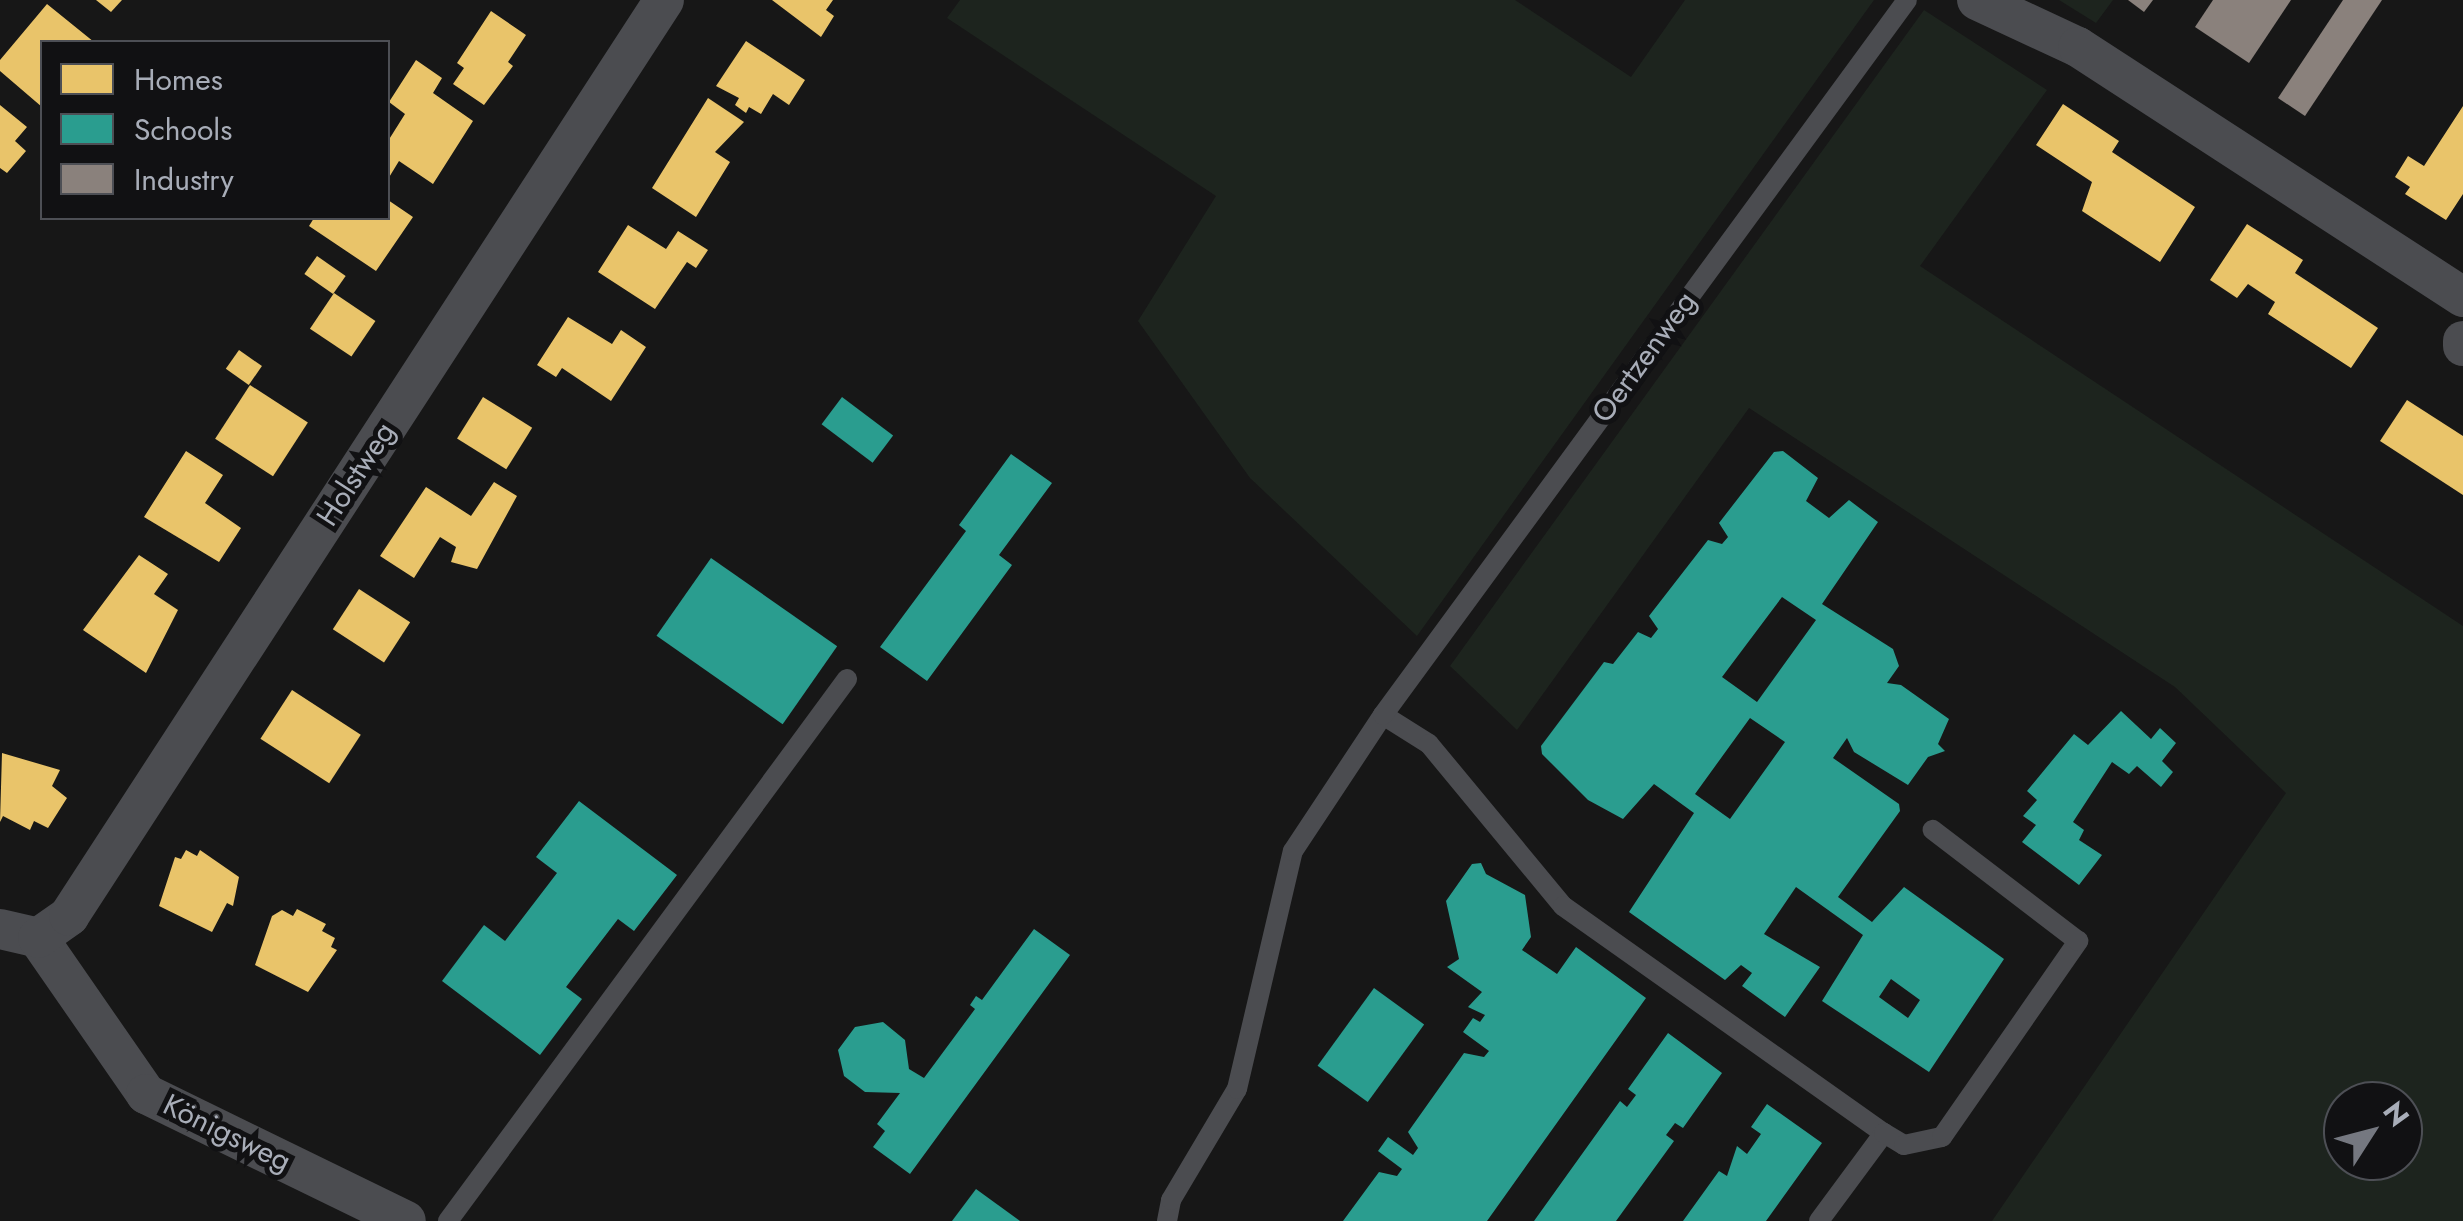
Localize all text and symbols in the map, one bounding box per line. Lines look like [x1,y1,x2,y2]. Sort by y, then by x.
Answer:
legend [40,40,390,220]
text: Homes [134,58,223,101]
text: Schools [134,108,232,151]
text: Industry [134,158,234,201]
street label: Oertzenweg [1584,284,1704,430]
street label: Holstweg [309,415,403,533]
north arrow [2323,1081,2423,1181]
street label: Königsweg [157,1087,297,1179]
text: N [2373,1093,2419,1135]

